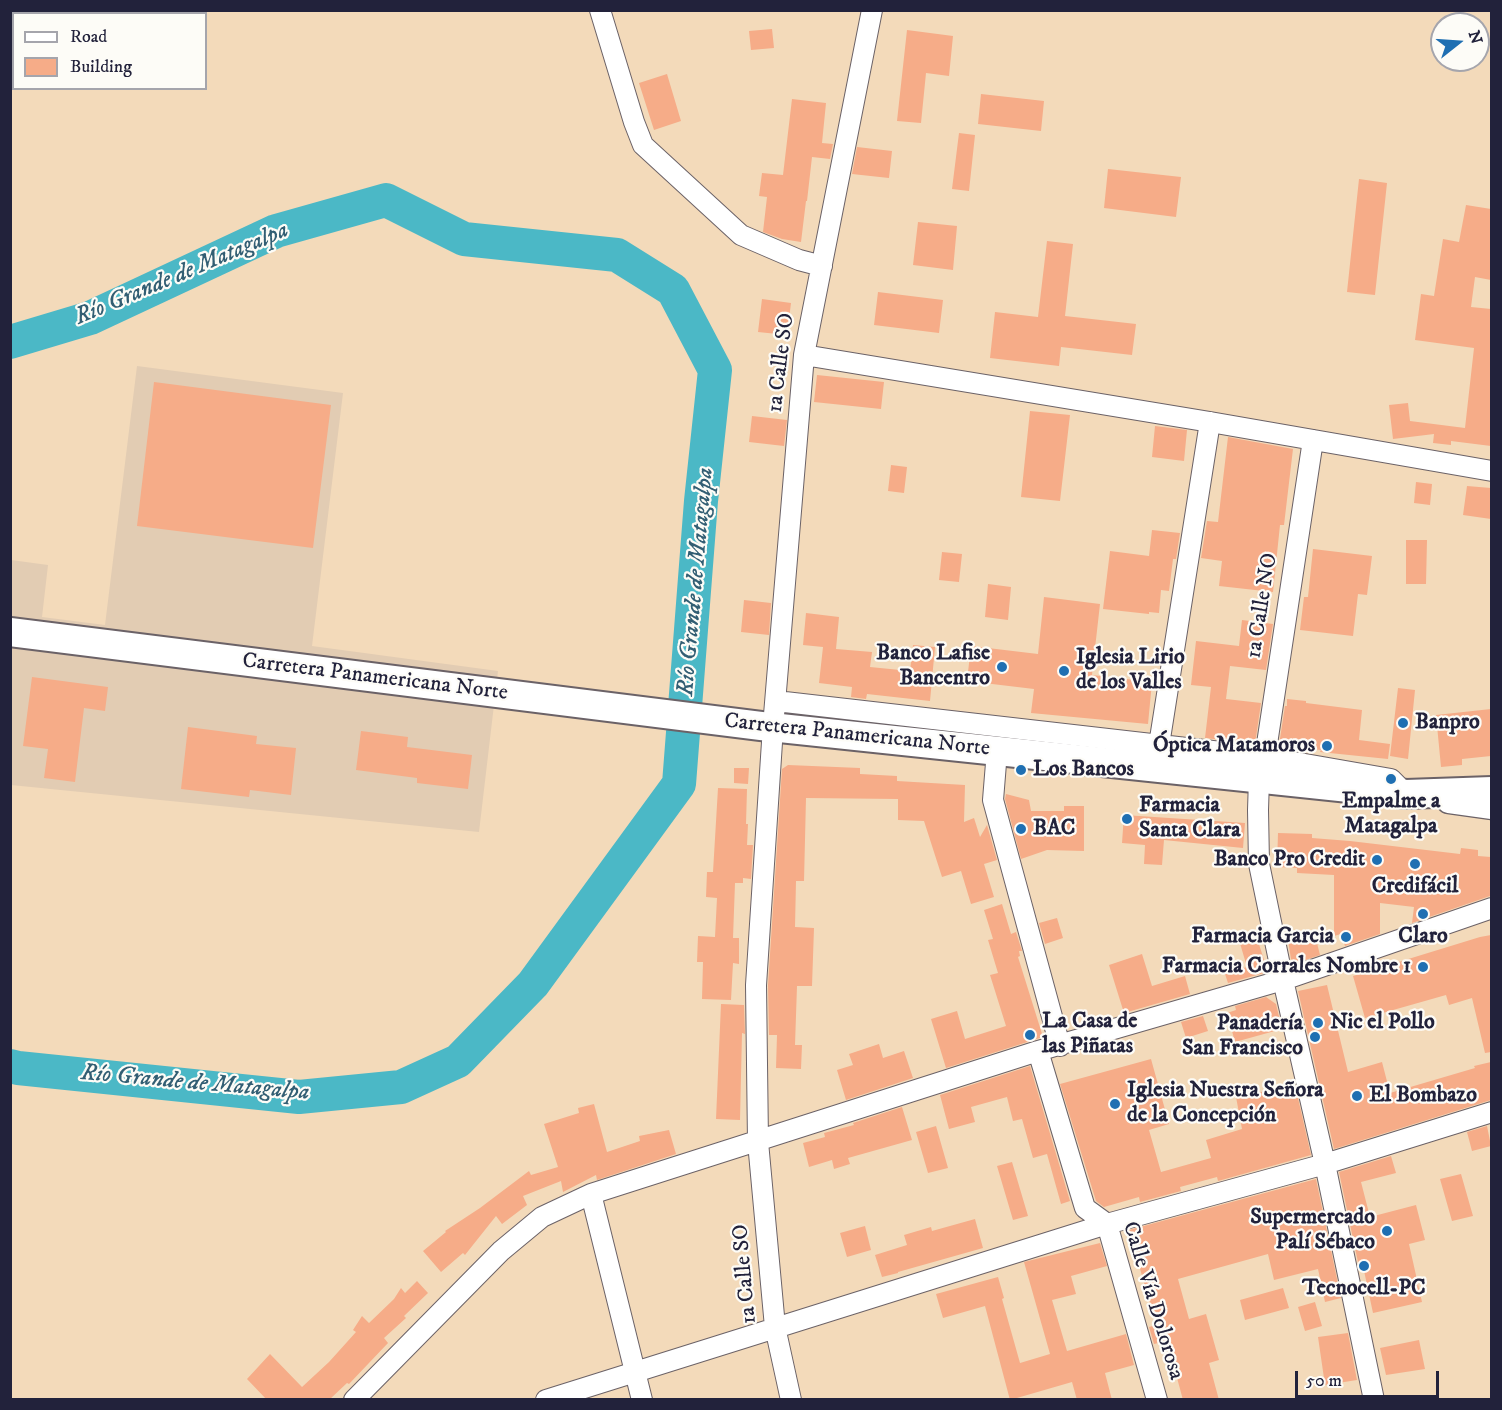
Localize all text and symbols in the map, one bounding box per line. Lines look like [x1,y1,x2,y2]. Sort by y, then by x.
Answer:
legend [12,12,207,90]
north arrow [1430,12,1490,72]
text: Road [70,26,107,48]
text: N [1464,28,1487,47]
text: Building [70,56,132,78]
water label: Río Grande de Matagalpa [71,217,293,333]
street label: 1a Calle SO [763,312,801,414]
water label: Río Grande de Matagalpa [673,467,721,697]
street label: 1a Calle NO [1242,551,1284,661]
place label: Banco Lafise Bancentro [876,641,990,692]
place label: Iglesia Lirio de los Valles [1076,645,1185,696]
street label: Carretera Panamericana Norte [241,649,509,707]
marker: Banco Lafise Bancentro [995,660,1009,674]
marker: Iglesia Lirio de los Valles [1057,664,1071,678]
street label: Carretera Panamericana Norte [723,709,991,763]
place label: Banpro [1415,710,1480,736]
marker: Banpro [1396,716,1410,730]
place label: Óptica Matamoros [1153,733,1315,759]
marker: Óptica Matamoros [1320,739,1334,753]
place label: Los Bancos [1033,757,1134,783]
marker: Los Bancos [1014,763,1028,777]
marker: Empalme a Matagalpa [1384,772,1398,786]
place label: Empalme a Matagalpa [1342,789,1440,840]
place label: Farmacia Santa Clara [1139,793,1240,844]
marker: Farmacia Santa Clara [1120,812,1134,826]
place label: BAC [1033,816,1075,842]
marker: BAC [1014,822,1028,836]
place label: Banco Pro Credit [1214,847,1365,873]
marker: Banco Pro Credit [1370,853,1384,867]
marker: Credifácil [1408,857,1422,871]
place label: Credifácil [1372,874,1458,900]
marker: Claro [1416,907,1430,921]
place label: Farmacia Garcia [1191,924,1334,950]
place label: Claro [1398,924,1448,950]
marker: Farmacia Garcia [1339,930,1353,944]
place label: Farmacia Corrales Nombre 1 [1162,954,1411,980]
marker: Farmacia Corrales Nombre 1 [1416,960,1430,974]
place label: La Casa de las Piñatas [1042,1009,1137,1060]
place label: Nic el Pollo [1330,1010,1435,1036]
place label: Panadería San Francisco [1182,1011,1303,1062]
marker: Nic el Pollo [1311,1016,1325,1030]
marker: La Casa de las Piñatas [1023,1028,1037,1042]
marker: Panadería San Francisco [1308,1030,1322,1044]
water label: Río Grande de Matagalpa [80,1060,310,1108]
place label: Iglesia Nuestra Señora de la Concepción [1127,1078,1324,1130]
place label: El Bombazo [1369,1083,1477,1109]
marker: El Bombazo [1350,1089,1364,1103]
marker: Iglesia Nuestra Señora de la Concepción [1108,1097,1122,1111]
place label: Supermercado Palí Sébaco [1250,1205,1375,1256]
street label: Calle Vía Dolorosa [1115,1219,1189,1383]
street label: 1a Calle SO [728,1223,764,1325]
marker: Supermercado Palí Sébaco [1380,1224,1394,1238]
marker: Tecnocell-PC [1357,1259,1371,1273]
place label: Tecnocell-PC [1302,1276,1426,1302]
scale bar [1298,1359,1442,1397]
text: 50 m [1306,1370,1342,1392]

